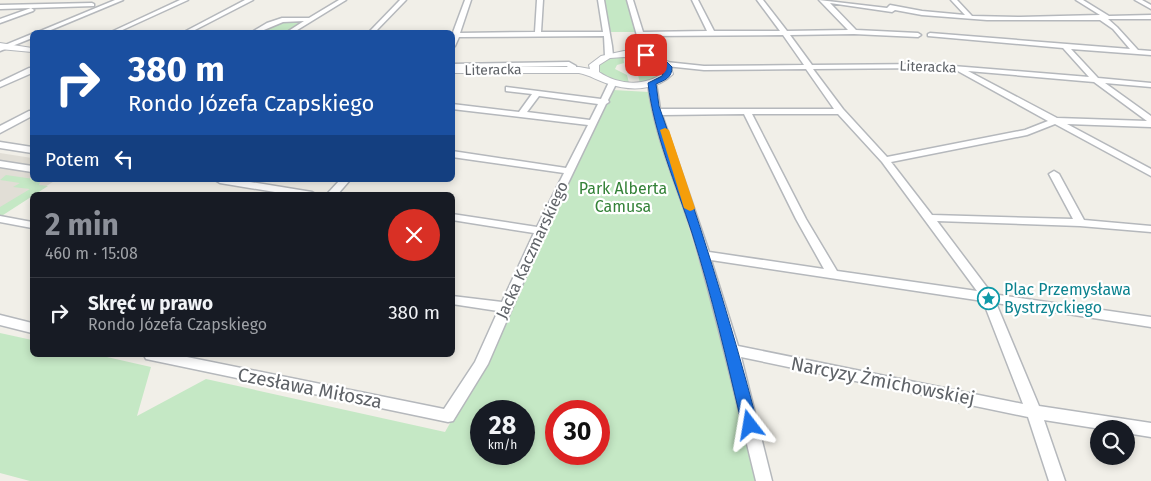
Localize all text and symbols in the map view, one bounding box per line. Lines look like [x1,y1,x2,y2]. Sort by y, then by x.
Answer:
pin [625,34,667,76]
icon: arrive [632,41,660,69]
text: 380 m [128,48,225,90]
icon: right [45,50,110,115]
street label: Literacka [899,58,957,76]
street label: Literacka [464,61,522,79]
text: Rondo Józefa Czapskiego [128,90,374,117]
icon: left [110,145,138,173]
text: Potem [45,148,100,171]
street label: Jacka Kaczmarskiego [492,178,572,322]
park label: Park Alberta Camusa [579,179,667,216]
text: 2 min [45,207,119,243]
button: close [388,209,440,261]
text: 460 m · 15:08 [45,244,138,263]
place label: Plac Przemysława Bystrzyckiego [1004,280,1131,317]
place icon: Plac Przemysława Bystrzyckiego [976,286,1000,310]
text: Skręć w prawo [88,292,213,315]
icon: right [45,299,73,327]
text: 380 m [388,301,440,324]
text: Rondo Józefa Czapskiego [88,315,267,334]
street label: Narcyzy Żmichowskiej [789,352,977,410]
street label: Czesława Miłosza [236,363,384,413]
position arrow [723,398,775,450]
speed limit sign: 30 [545,400,610,465]
text: 28 [489,411,516,441]
map controls [1090,420,1135,465]
button: search [1090,420,1135,465]
text: km/h [488,438,517,452]

